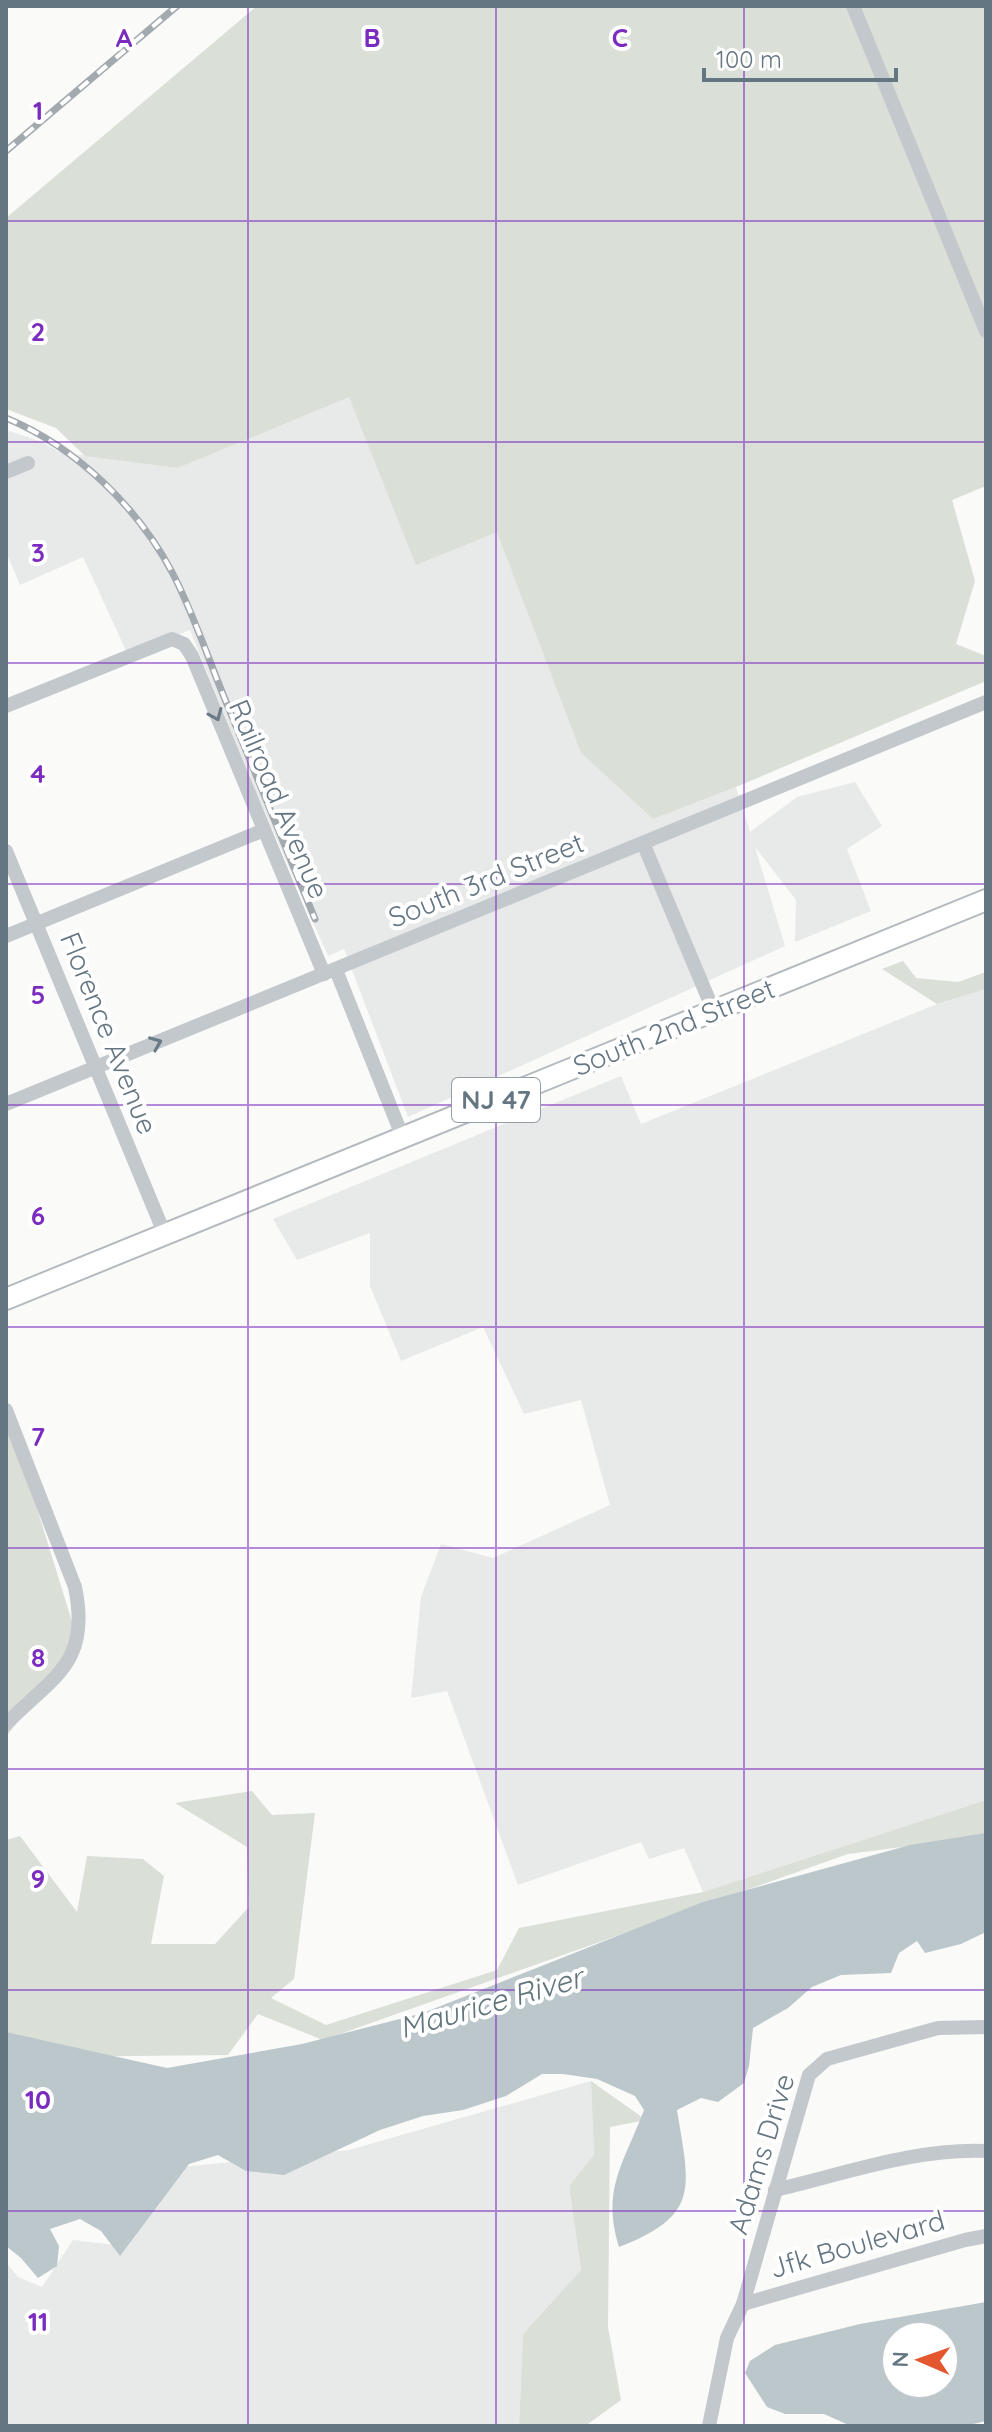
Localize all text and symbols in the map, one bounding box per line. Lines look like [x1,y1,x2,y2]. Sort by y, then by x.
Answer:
text: A [116,21,133,54]
text: B [363,21,381,54]
text: C [612,21,628,54]
scale bar [704,32,896,82]
text: 100 m [716,44,782,74]
text: 1 [33,94,43,127]
text: 2 [31,315,45,348]
text: 3 [31,536,45,569]
street label: Railroad Avenue [222,694,337,904]
one-way arrow [207,707,223,721]
text: 4 [30,757,46,790]
street label: South 3rd Street [383,824,589,935]
street label: Florence Avenue [53,927,166,1139]
street label: South 2nd Street [568,970,780,1083]
text: 5 [31,978,45,1011]
one-way arrow [148,1036,162,1053]
road number: NJ 47 [452,1078,540,1122]
text: 6 [31,1199,45,1232]
text: 7 [31,1420,45,1453]
text: 8 [31,1641,45,1674]
text: 9 [31,1862,45,1895]
water label: Maurice River [395,1957,590,2046]
street label: Adams Drive [720,2069,801,2238]
text: 10 [25,2083,51,2116]
street label: Jfk Boulevard [765,2202,948,2285]
text: 11 [28,2305,48,2338]
north arrow [880,2320,960,2400]
text: N [886,2351,914,2368]

